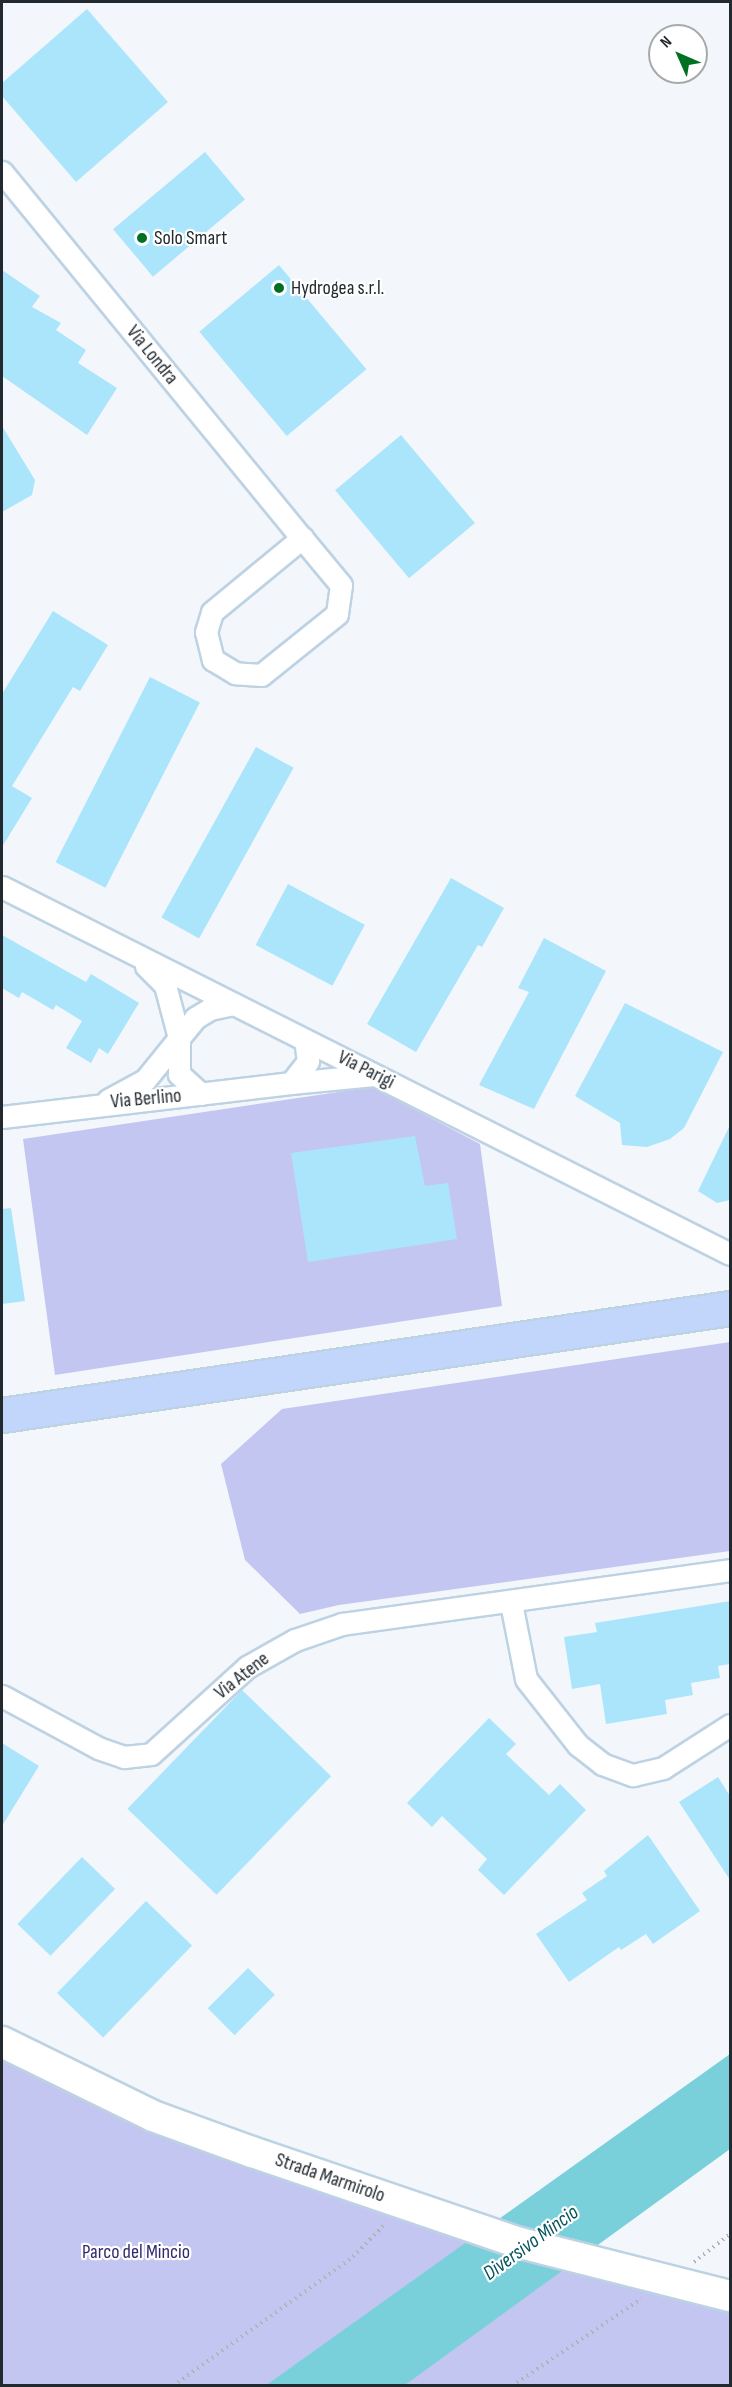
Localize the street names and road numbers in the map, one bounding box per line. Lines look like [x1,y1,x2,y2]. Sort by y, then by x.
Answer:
street label: Via Londra [121,321,183,389]
street label: Via Parigi [334,1046,398,1094]
street label: Via Berlino [110,1084,182,1114]
street label: Via Atene [210,1647,274,1705]
street label: Strada Marmirolo [272,2148,388,2208]

